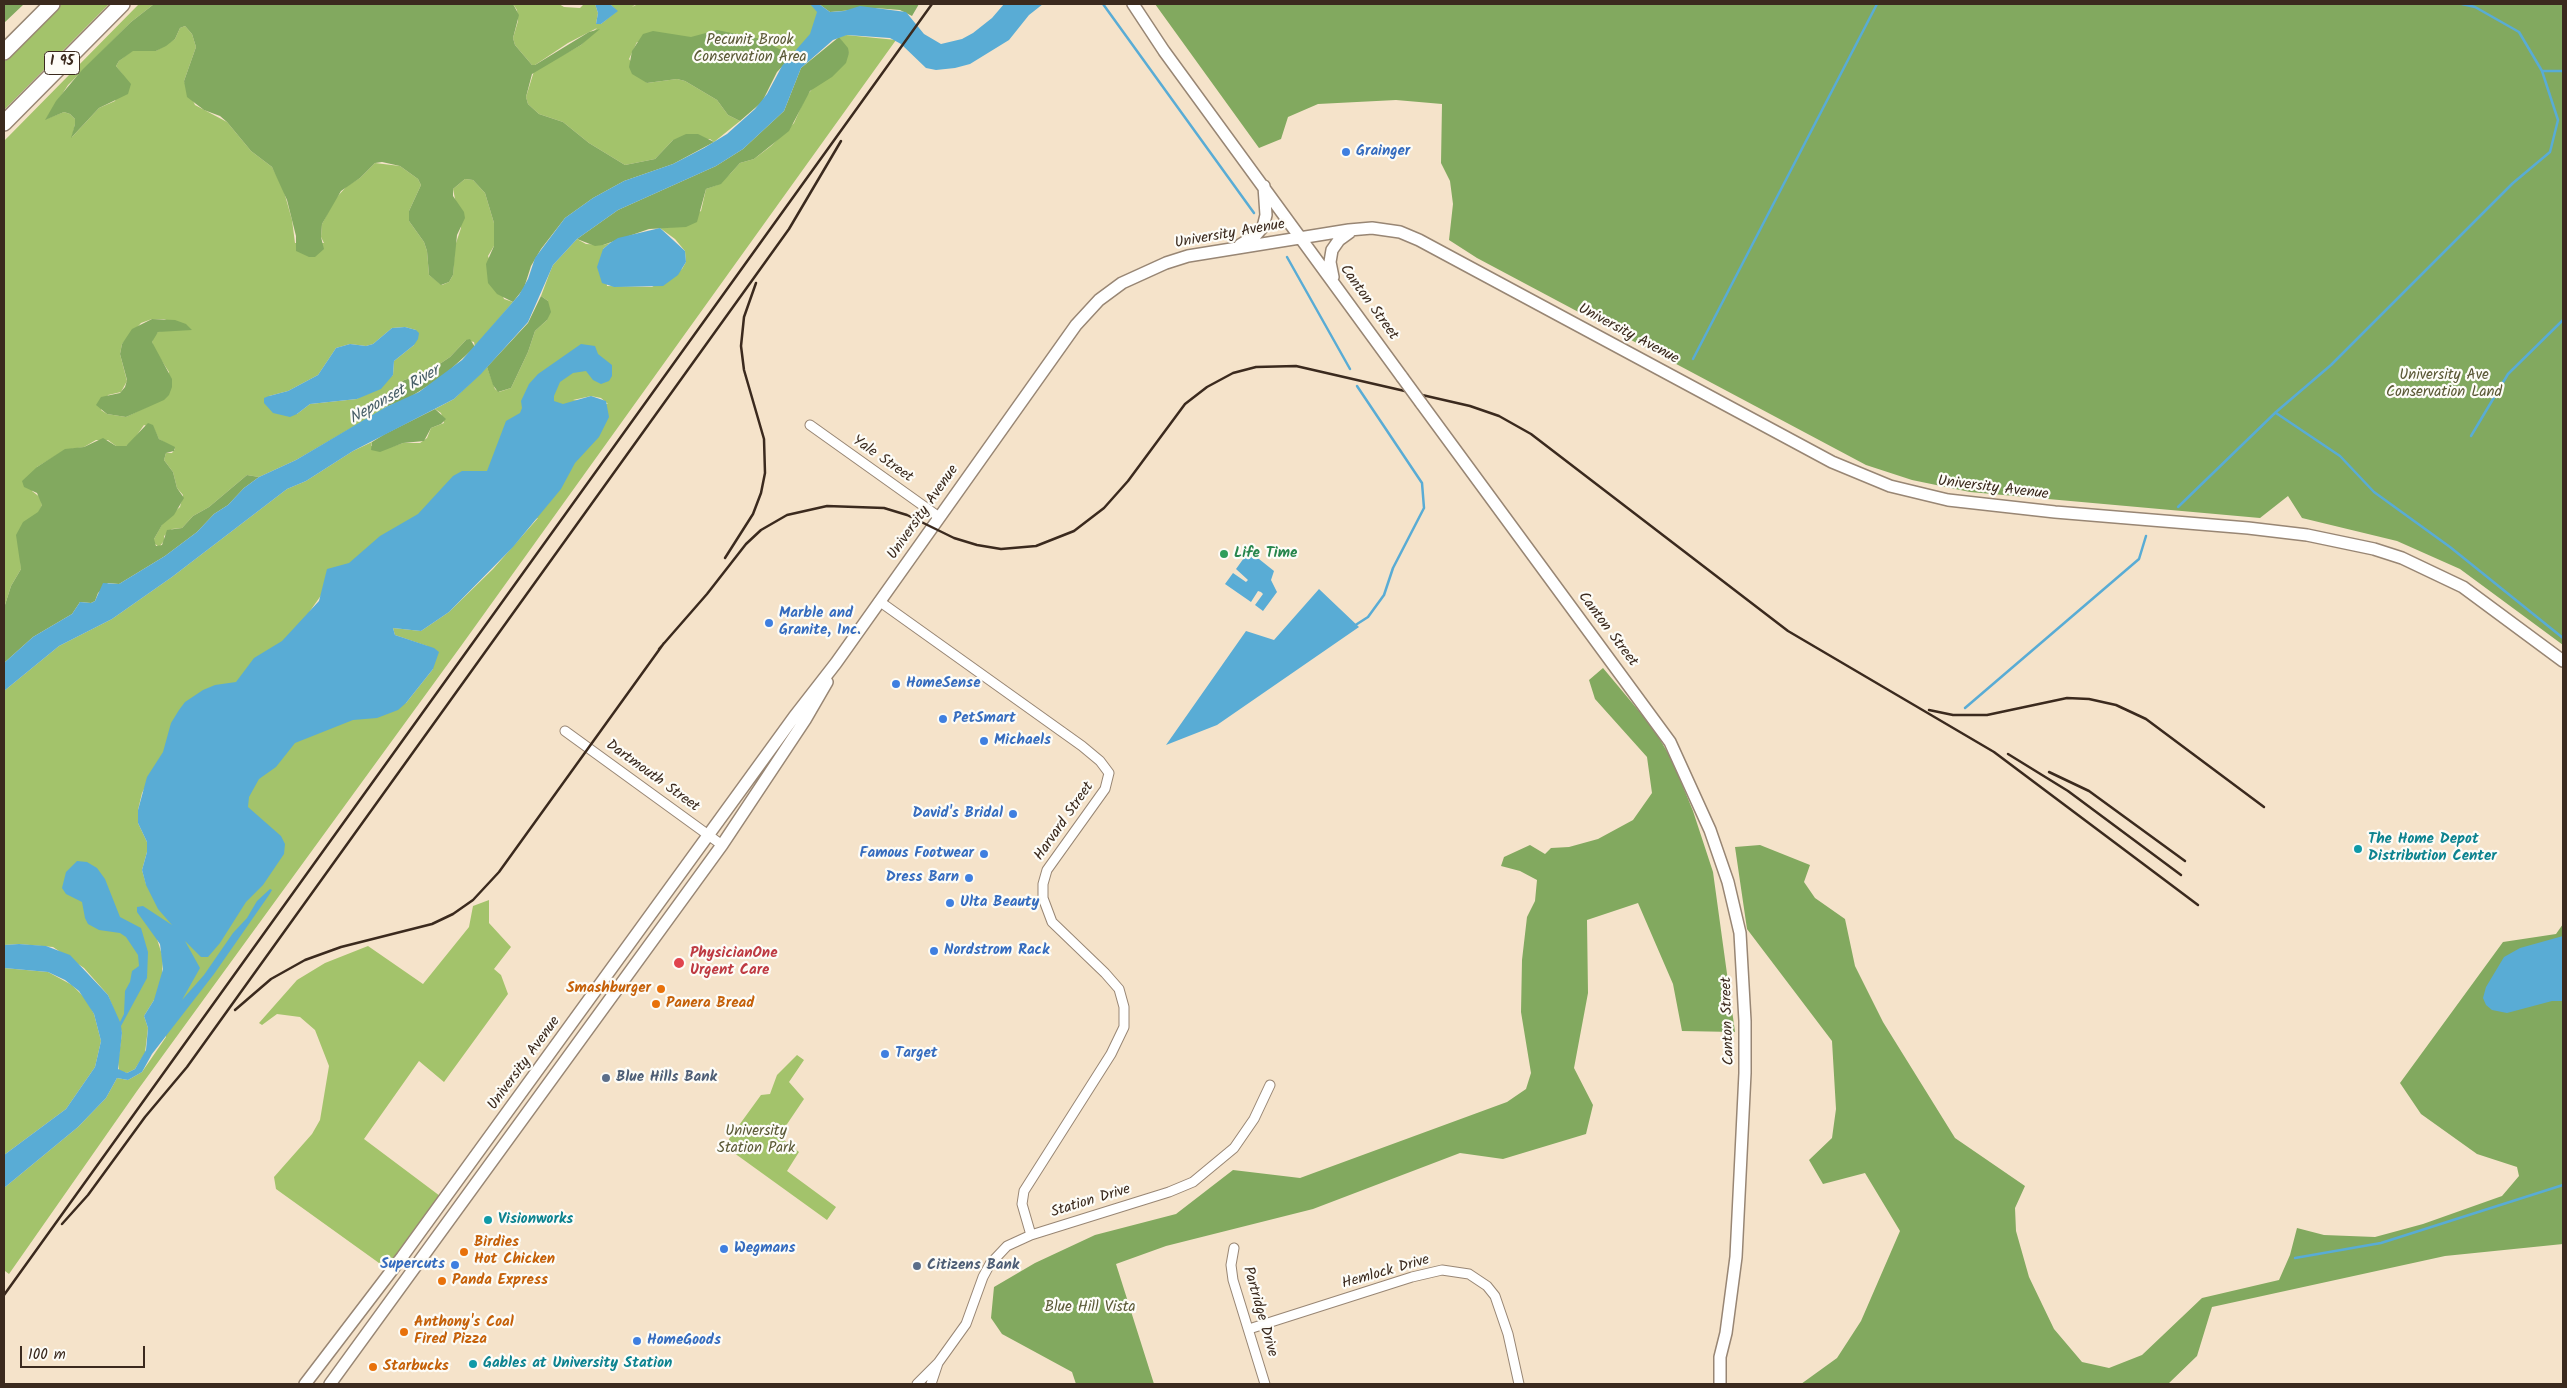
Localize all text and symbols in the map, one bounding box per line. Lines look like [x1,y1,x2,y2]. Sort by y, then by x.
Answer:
park label: Pecunit Brook Conservation Area [693,32,807,67]
road number: I 95 [44,52,80,74]
place label: Grainger [1356,143,1410,161]
marker: Grainger [1340,146,1352,158]
street label: University Avenue [1174,216,1286,254]
street label: Canton Street [1335,262,1401,344]
street label: University Avenue [1575,301,1681,369]
water label: Neponset River [347,363,443,429]
park label: University Ave Conservation Land [2386,367,2502,402]
street label: Yale Street [848,433,916,487]
street label: University Avenue [885,462,963,564]
street label: University Avenue [1937,473,2049,505]
place label: Life Time [1234,545,1297,563]
marker: Life Time [1218,548,1230,560]
street label: Canton Street [1573,589,1641,671]
place label: Marble and Granite, Inc. [779,605,861,640]
marker: Marble and Granite, Inc. [763,617,775,629]
place label: HomeSense [906,675,980,693]
marker: HomeSense [890,678,902,690]
place label: PetSmart [953,710,1016,728]
marker: PetSmart [937,713,949,725]
place label: Michaels [994,732,1051,750]
marker: Michaels [978,735,990,747]
street label: Dartmouth Street [602,737,702,817]
street label: Harvard Street [1031,779,1099,865]
place label: David's Bridal [913,805,1003,823]
marker: David's Bridal [1007,808,1019,820]
place label: The Home Depot Distribution Center [2368,831,2497,866]
marker: The Home Depot Distribution Center [2352,843,2364,855]
place label: Famous Footwear [859,845,974,863]
marker: Famous Footwear [978,848,990,860]
place label: Dress Barn [886,869,959,887]
marker: Dress Barn [963,872,975,884]
place label: Ulta Beauty [960,894,1039,912]
marker: Ulta Beauty [944,897,956,909]
place label: Nordstrom Rack [944,942,1049,960]
place label: PhysicianOne Urgent Care [690,945,777,980]
marker: Nordstrom Rack [928,945,940,957]
marker: PhysicianOne Urgent Care [672,956,686,970]
street label: Canton Street [1718,976,1740,1066]
place label: Smashburger [566,980,651,998]
marker: Smashburger [655,983,667,995]
place label: Panera Bread [666,995,754,1013]
marker: Panera Bread [650,998,662,1010]
street label: University Avenue [485,1014,565,1114]
place label: Target [895,1045,938,1063]
marker: Target [879,1048,891,1060]
place label: Blue Hills Bank [616,1069,717,1087]
marker: Blue Hills Bank [600,1072,612,1084]
park label: University Station Park [717,1123,795,1158]
street label: Station Drive [1049,1181,1133,1223]
place label: Visionworks [498,1211,573,1229]
marker: Visionworks [482,1214,494,1226]
place label: Birdies Hot Chicken [474,1234,555,1269]
place label: Wegmans [734,1240,796,1258]
marker: Wegmans [718,1243,730,1255]
marker: Birdies Hot Chicken [458,1246,470,1258]
street label: Hemlock Drive [1340,1252,1432,1294]
place label: Supercuts [380,1256,445,1274]
place label: Citizens Bank [927,1257,1019,1275]
marker: Supercuts [449,1259,461,1271]
marker: Citizens Bank [911,1260,923,1272]
street label: Partridge Drive [1238,1265,1280,1359]
place label: Panda Express [452,1272,548,1290]
marker: Panda Express [436,1275,448,1287]
park label: Blue Hill Vista [1045,1299,1135,1317]
place label: Anthony's Coal Fired Pizza [414,1314,514,1349]
marker: Anthony's Coal Fired Pizza [398,1326,410,1338]
place label: HomeGoods [647,1332,721,1350]
marker: HomeGoods [631,1335,643,1347]
scale bar [22,1336,148,1368]
text: 100 m [28,1343,66,1367]
place label: Gables at University Station [483,1355,672,1373]
place label: Starbucks [383,1358,449,1376]
marker: Gables at University Station [467,1358,479,1370]
marker: Starbucks [367,1361,379,1373]

